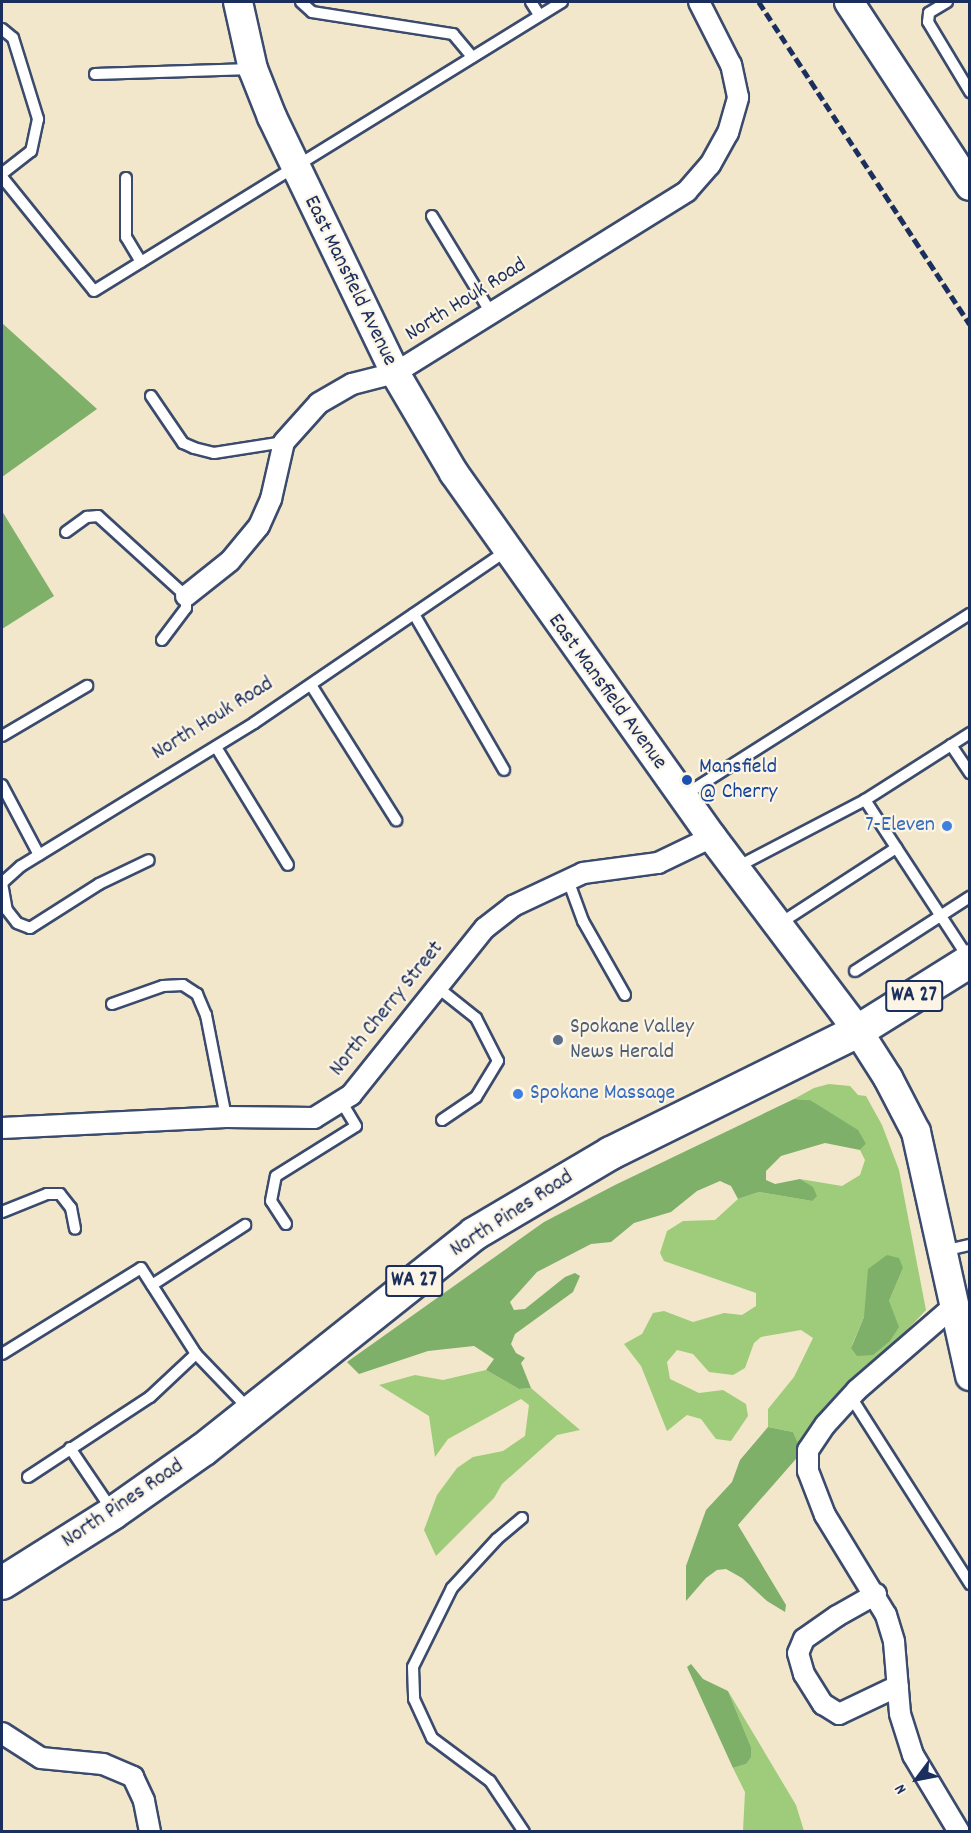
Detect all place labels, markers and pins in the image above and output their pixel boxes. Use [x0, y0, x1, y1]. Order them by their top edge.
place label: Mansfield @ Cherry [699, 754, 778, 806]
marker: Mansfield @ Cherry [680, 773, 694, 787]
place label: 7-Eleven [865, 813, 935, 839]
marker: 7-Eleven [940, 819, 954, 833]
place label: Spokane Valley News Herald [570, 1014, 694, 1066]
marker: Spokane Valley News Herald [551, 1033, 565, 1047]
place label: Spokane Massage [530, 1081, 675, 1107]
marker: Spokane Massage [511, 1087, 525, 1101]

